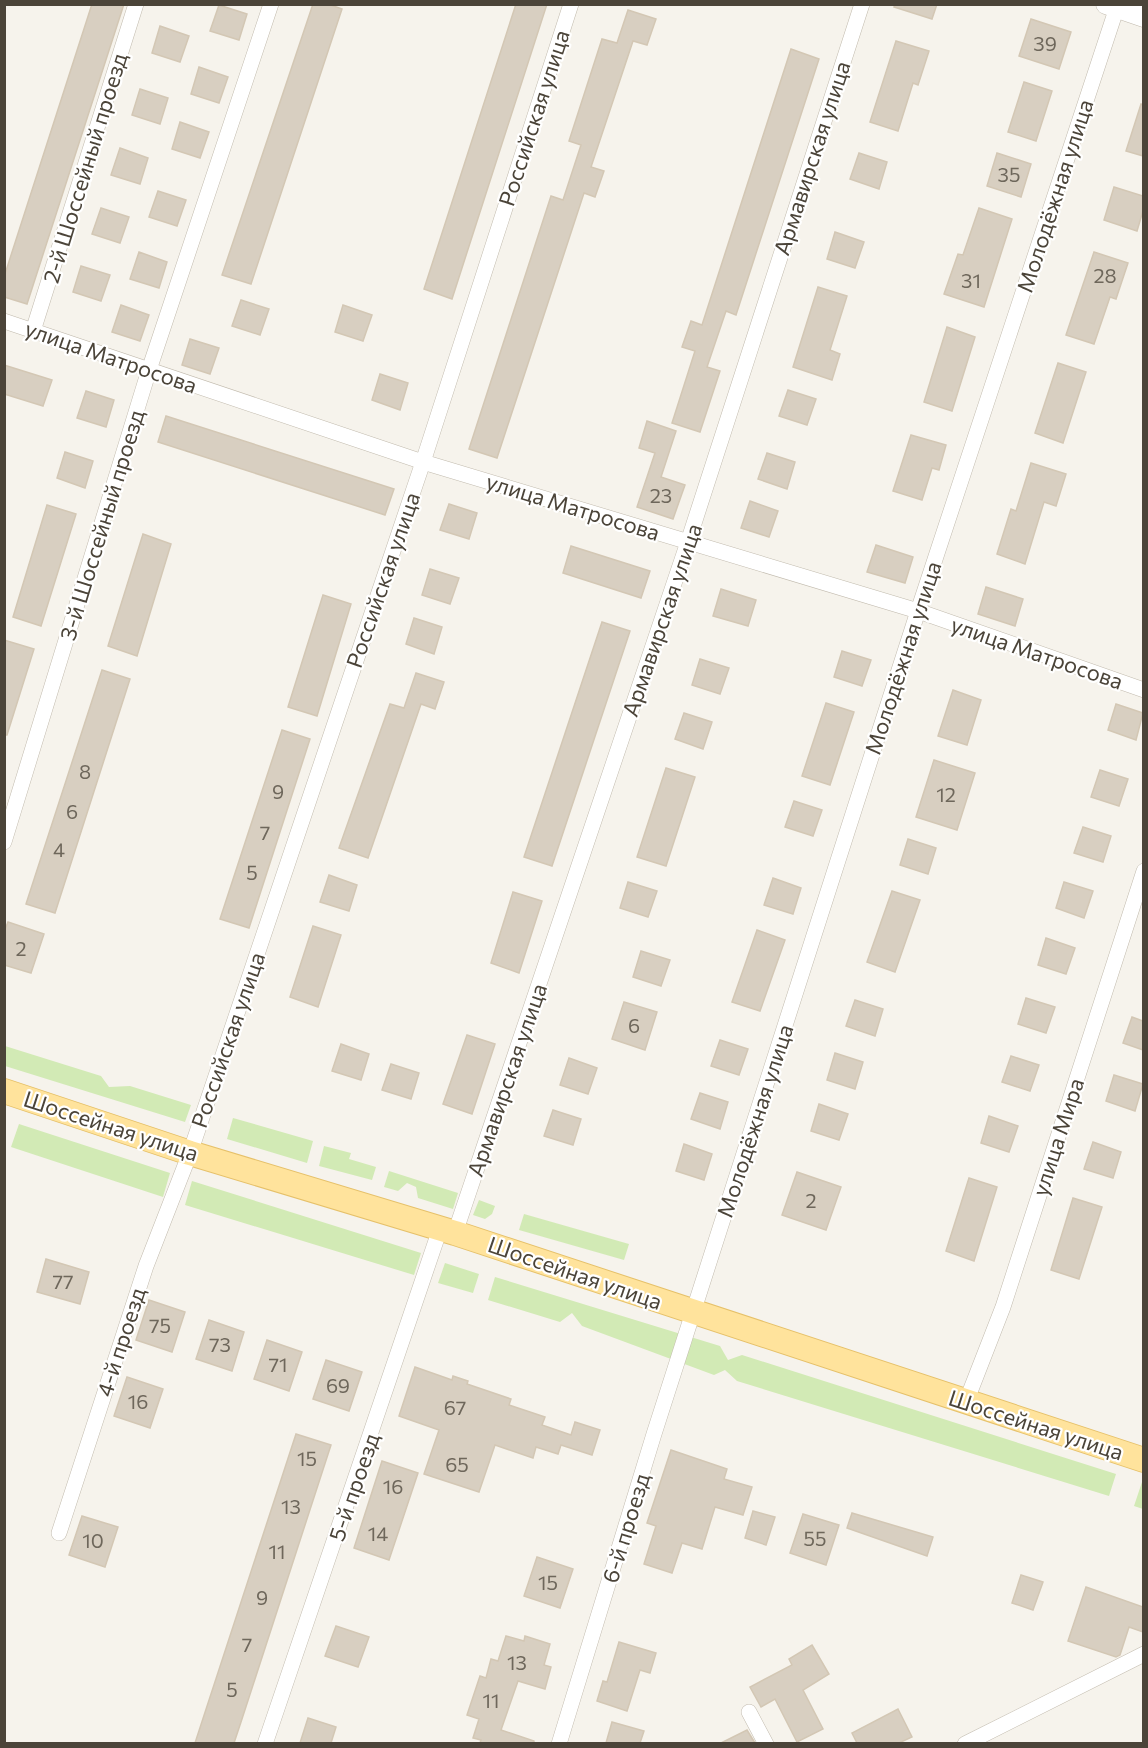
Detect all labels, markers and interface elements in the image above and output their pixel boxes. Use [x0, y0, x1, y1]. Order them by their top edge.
street label: Российская улица [492, 26, 575, 209]
house number: 39 [1033, 31, 1057, 55]
street label: 2-й Шоссейный проезд [37, 49, 132, 286]
street label: Армавирская улица [767, 57, 856, 258]
street label: Молодёжная улица [1011, 96, 1098, 296]
house number: 35 [998, 162, 1020, 186]
house number: 28 [1093, 263, 1117, 287]
house number: 31 [961, 268, 981, 292]
street label: улица Матросова [22, 314, 201, 399]
street label: 3-й Шоссейный проезд [54, 406, 150, 643]
street label: улица Матросова [483, 467, 663, 546]
house number: 23 [650, 483, 672, 507]
street label: Российская улица [340, 489, 425, 671]
street label: Армавирская улица [616, 520, 707, 720]
street label: Молодёжная улица [859, 558, 946, 758]
street label: улица Матросова [948, 610, 1127, 695]
house number: 8 [79, 759, 91, 783]
house number: 9 [272, 779, 284, 803]
house number: 12 [936, 782, 956, 806]
house number: 6 [66, 799, 78, 823]
house number: 7 [260, 820, 270, 844]
house number: 4 [53, 837, 65, 861]
house number: 5 [246, 860, 258, 884]
house number: 2 [15, 936, 27, 960]
street label: Российская улица [185, 949, 270, 1131]
street label: Армавирская улица [461, 980, 552, 1180]
house number: 6 [628, 1013, 640, 1037]
street label: Молодёжная улица [711, 1021, 798, 1221]
street label: улица Мира [1026, 1074, 1089, 1199]
street label: Шоссейная улица [20, 1085, 202, 1166]
house number: 2 [805, 1188, 817, 1212]
street label: Шоссейная улица [485, 1230, 666, 1315]
house number: 77 [52, 1269, 74, 1293]
street label: 4-й проезд [90, 1284, 151, 1400]
house number: 75 [149, 1313, 171, 1337]
house number: 73 [209, 1332, 231, 1356]
house number: 71 [268, 1352, 288, 1376]
house number: 69 [326, 1373, 350, 1397]
street label: Шоссейная улица [945, 1384, 1127, 1465]
house number: 16 [128, 1389, 148, 1413]
house number: 67 [444, 1395, 466, 1419]
street label: 5-й проезд [322, 1429, 385, 1544]
house number: 15 [297, 1446, 317, 1470]
house number: 65 [445, 1452, 469, 1476]
street label: 6-й проезд [596, 1470, 655, 1586]
house number: 16 [383, 1474, 403, 1498]
house number: 13 [281, 1494, 301, 1518]
house number: 14 [368, 1521, 388, 1545]
house number: 55 [804, 1526, 826, 1550]
house number: 10 [82, 1528, 104, 1552]
house number: 11 [268, 1539, 286, 1563]
house number: 15 [538, 1570, 558, 1594]
house number: 9 [256, 1585, 268, 1609]
house number: 7 [242, 1632, 252, 1656]
house number: 13 [507, 1650, 527, 1674]
house number: 5 [226, 1677, 238, 1701]
house number: 11 [482, 1688, 500, 1712]

